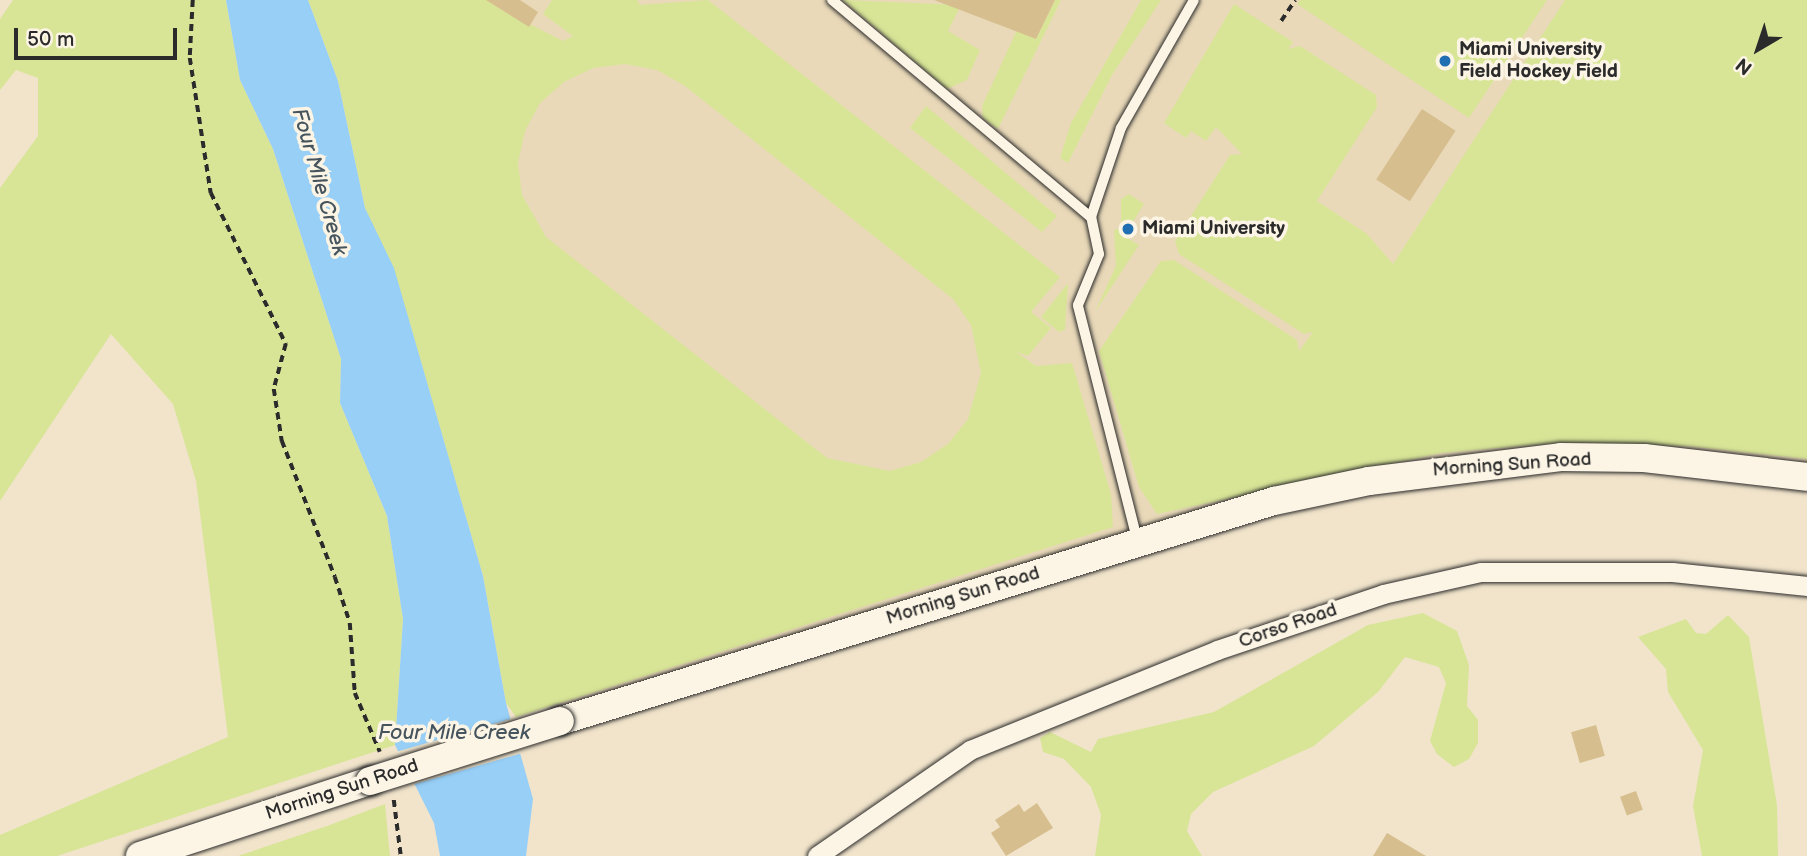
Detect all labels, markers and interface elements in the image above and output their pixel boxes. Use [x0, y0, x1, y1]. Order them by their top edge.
scale bar [18, 14, 180, 58]
north arrow [1723, 14, 1793, 84]
text: 50 m [27, 27, 74, 52]
place label: Miami University Field Hockey Field [1459, 39, 1618, 83]
text: N [1732, 52, 1757, 79]
marker: Miami University Field Hockey Field [1437, 53, 1453, 69]
water label: Four Mile Creek [286, 105, 352, 259]
place label: Miami University [1142, 218, 1285, 240]
marker: Miami University [1120, 221, 1136, 237]
street label: Morning Sun Road [1431, 448, 1593, 482]
street label: Morning Sun Road [883, 562, 1043, 630]
street label: Corso Road [1236, 599, 1340, 653]
water label: Four Mile Creek [378, 720, 530, 746]
street label: Morning Sun Road [262, 754, 422, 826]

